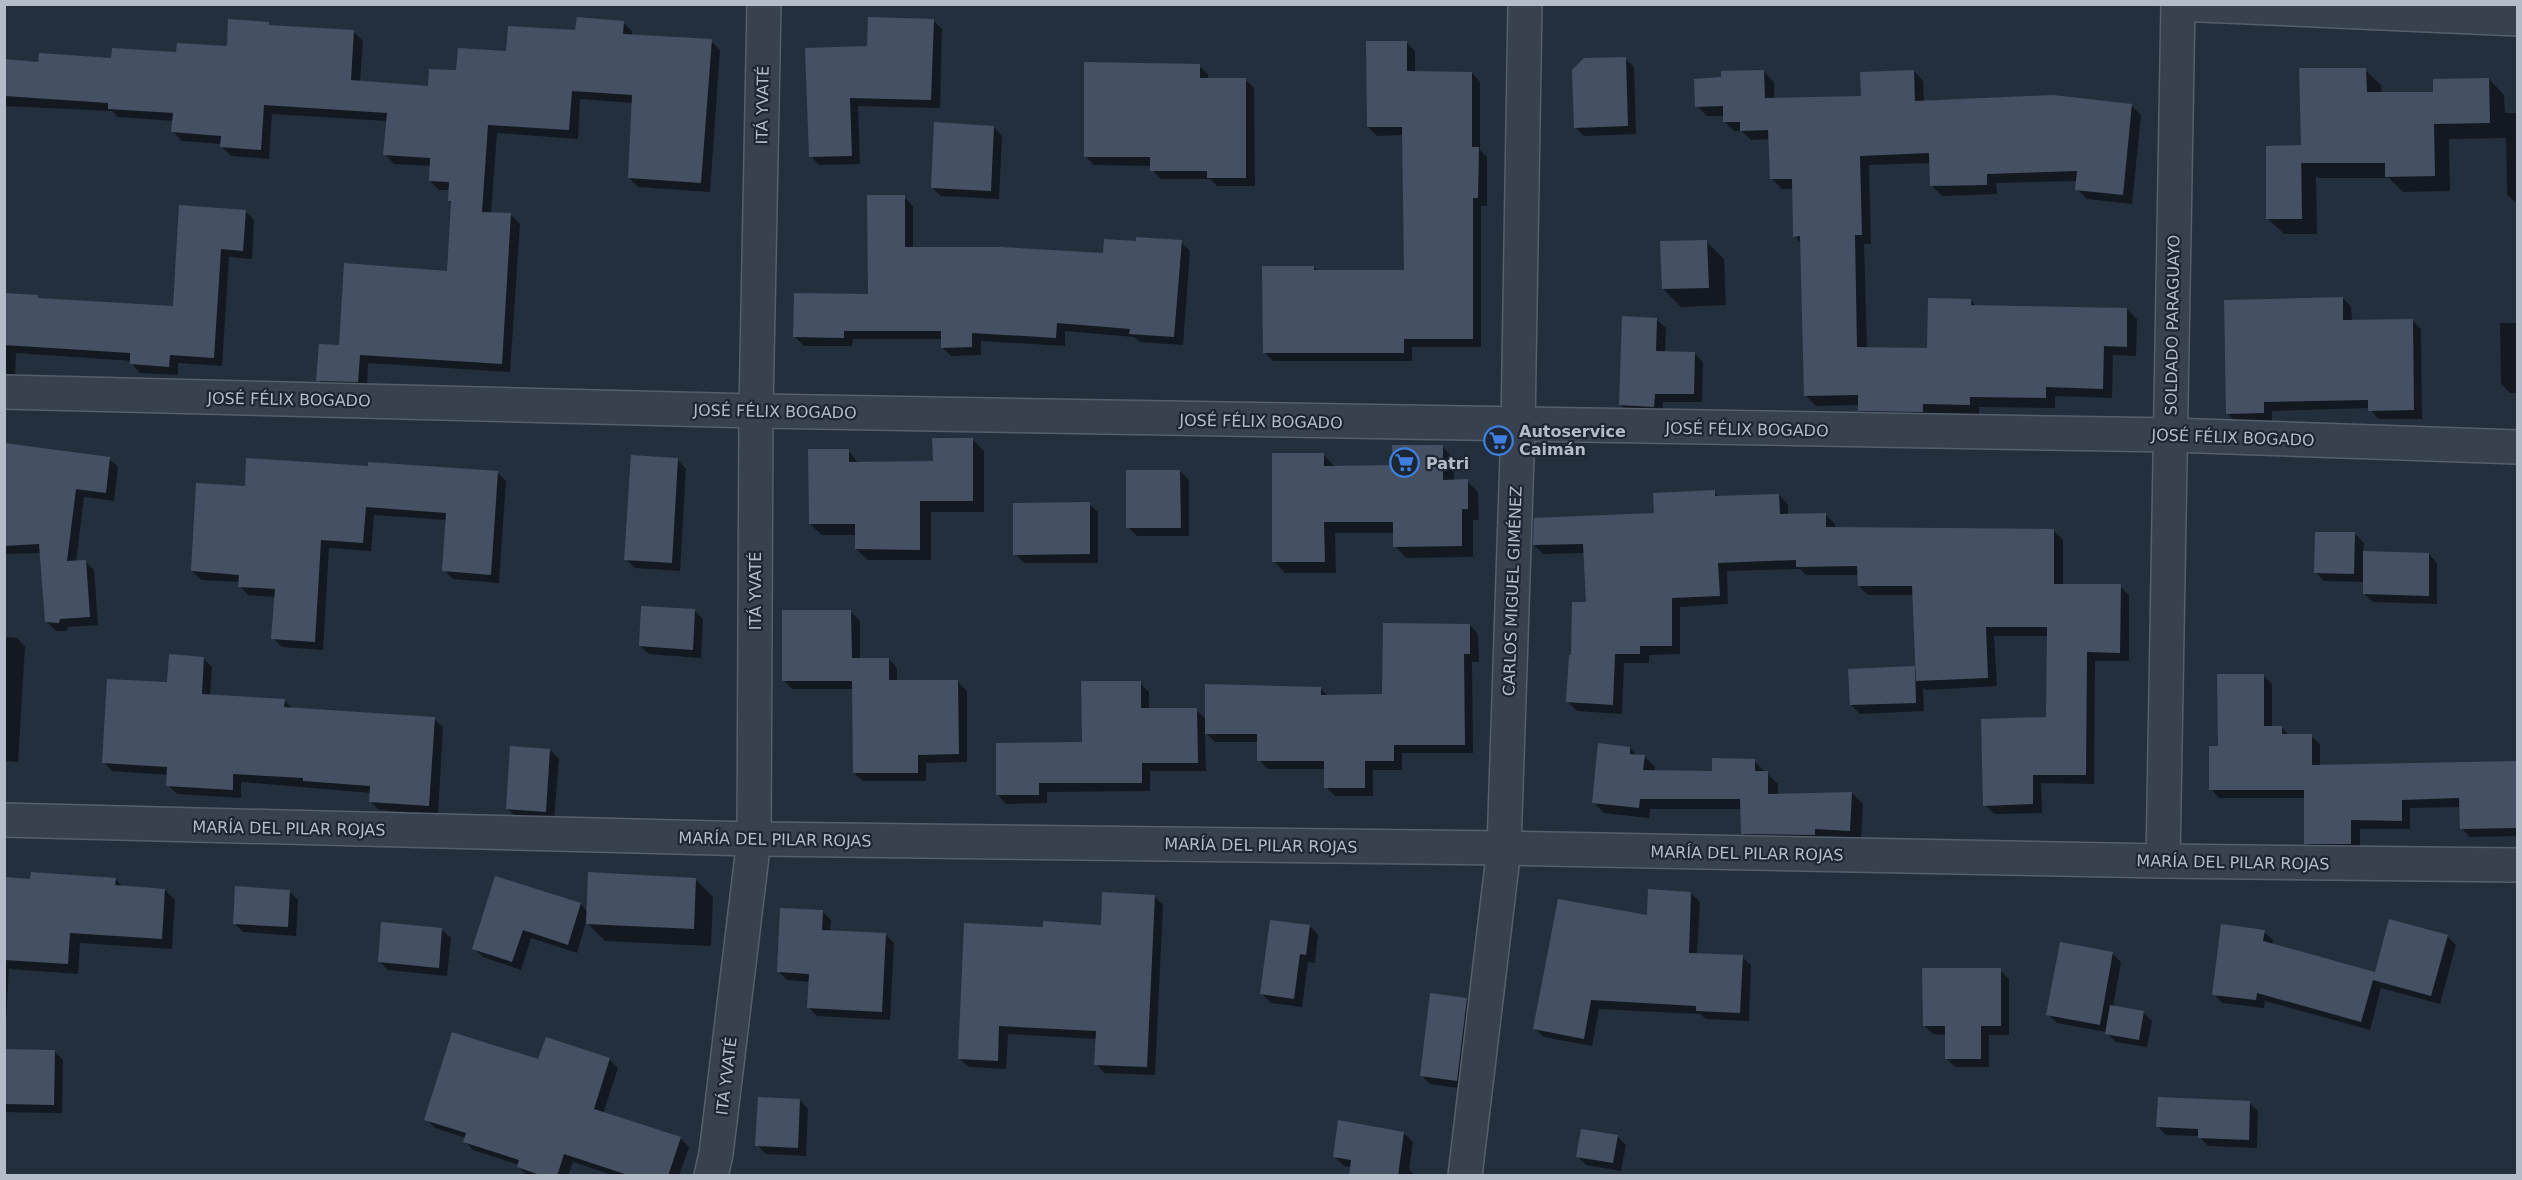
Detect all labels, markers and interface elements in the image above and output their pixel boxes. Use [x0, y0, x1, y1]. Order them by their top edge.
street label: ITÁ YVATÉ [752, 66, 773, 144]
street label: SOLDADO PARAGUAYO [2161, 235, 2184, 415]
street label: JOSÉ FÉLIX BOGADO [206, 389, 371, 410]
street label: JOSÉ FÉLIX BOGADO [692, 401, 857, 422]
street label: JOSÉ FÉLIX BOGADO [1178, 411, 1343, 432]
street label: JOSÉ FÉLIX BOGADO [1664, 419, 1829, 440]
place label: Autoservice Caimán [1519, 422, 1626, 459]
supermarket icon: Autoservice Caimán [1482, 424, 1514, 456]
street label: JOSÉ FÉLIX BOGADO [2150, 425, 2315, 450]
supermarket icon: Patri [1389, 447, 1421, 479]
place label: Patri [1426, 454, 1469, 473]
street label: CARLOS MIGUEL GIMÉNEZ [1499, 486, 1526, 696]
street label: ITÁ YVATÉ [746, 552, 765, 630]
street label: MARÍA DEL PILAR ROJAS [192, 817, 386, 840]
street label: MARÍA DEL PILAR ROJAS [678, 828, 872, 851]
street label: MARÍA DEL PILAR ROJAS [1164, 834, 1358, 857]
street label: MARÍA DEL PILAR ROJAS [1650, 842, 1844, 865]
street label: MARÍA DEL PILAR ROJAS [2136, 851, 2330, 874]
street label: ITÁ YVATÉ [712, 1036, 741, 1116]

